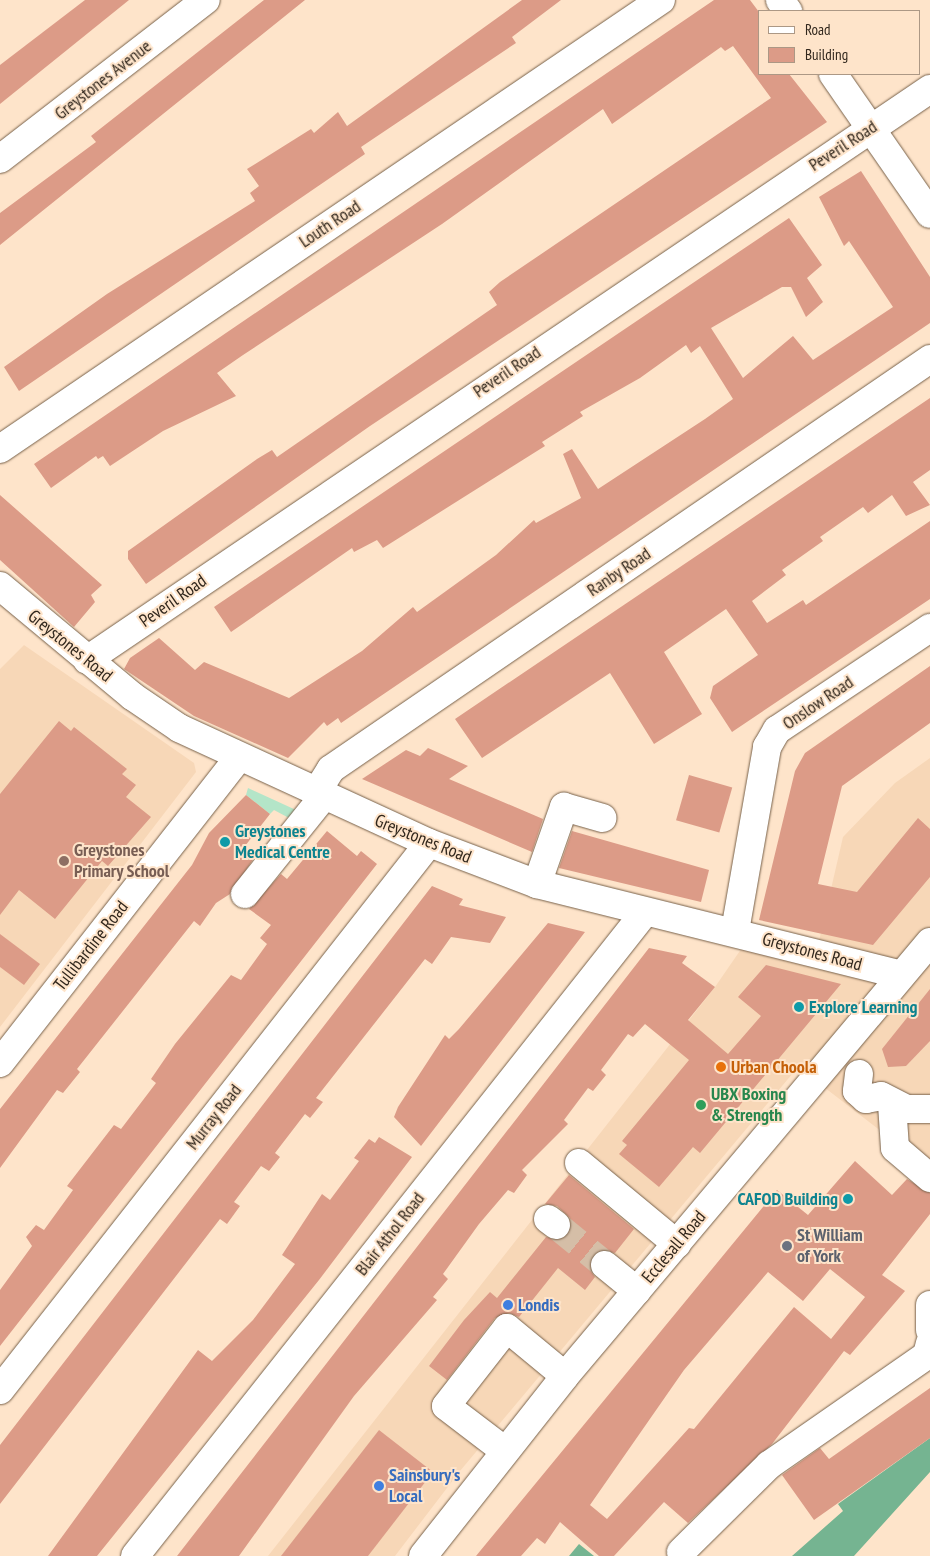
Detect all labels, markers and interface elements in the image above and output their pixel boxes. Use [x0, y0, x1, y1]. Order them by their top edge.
legend [758, 10, 920, 75]
text: Road [805, 20, 831, 39]
street label: Greystones Avenue [50, 35, 156, 125]
text: Building [805, 45, 848, 64]
street label: Peveril Road [805, 116, 881, 176]
street label: Louth Road [295, 196, 365, 252]
street label: Peveril Road [469, 342, 545, 402]
street label: Ranby Road [583, 543, 655, 601]
street label: Peveril Road [135, 570, 211, 632]
street label: Greystones Road [23, 605, 117, 687]
street label: Onslow Road [778, 671, 858, 735]
street label: Greystones Road [372, 810, 474, 868]
place label: Greystones Medical Centre [235, 821, 330, 864]
marker: Greystones Medical Centre [219, 836, 231, 848]
place label: Greystones Primary School [74, 840, 170, 882]
marker: Greystones Primary School [58, 855, 70, 867]
street label: Tullibardine Road [49, 897, 133, 995]
street label: Greystones Road [760, 928, 864, 976]
place label: Explore Learning [809, 996, 918, 1018]
marker: Explore Learning [793, 1001, 805, 1013]
place label: Urban Choola [731, 1056, 817, 1078]
marker: Urban Choola [715, 1061, 727, 1073]
street label: Murray Road [182, 1080, 246, 1154]
place label: UBX Boxing & Strength [711, 1084, 787, 1126]
marker: UBX Boxing & Strength [695, 1099, 707, 1111]
street label: Blair Athol Road [351, 1188, 429, 1280]
place label: CAFOD Building [737, 1188, 838, 1210]
marker: CAFOD Building [842, 1193, 854, 1205]
street label: Ecclesall Road [637, 1206, 711, 1288]
place label: St William of York [797, 1225, 863, 1268]
marker: St William of York [781, 1240, 793, 1252]
place label: Londis [518, 1294, 560, 1316]
marker: Londis [502, 1299, 514, 1311]
place label: Sainsbury's Local [389, 1465, 460, 1508]
marker: Sainsbury's Local [373, 1480, 385, 1492]

